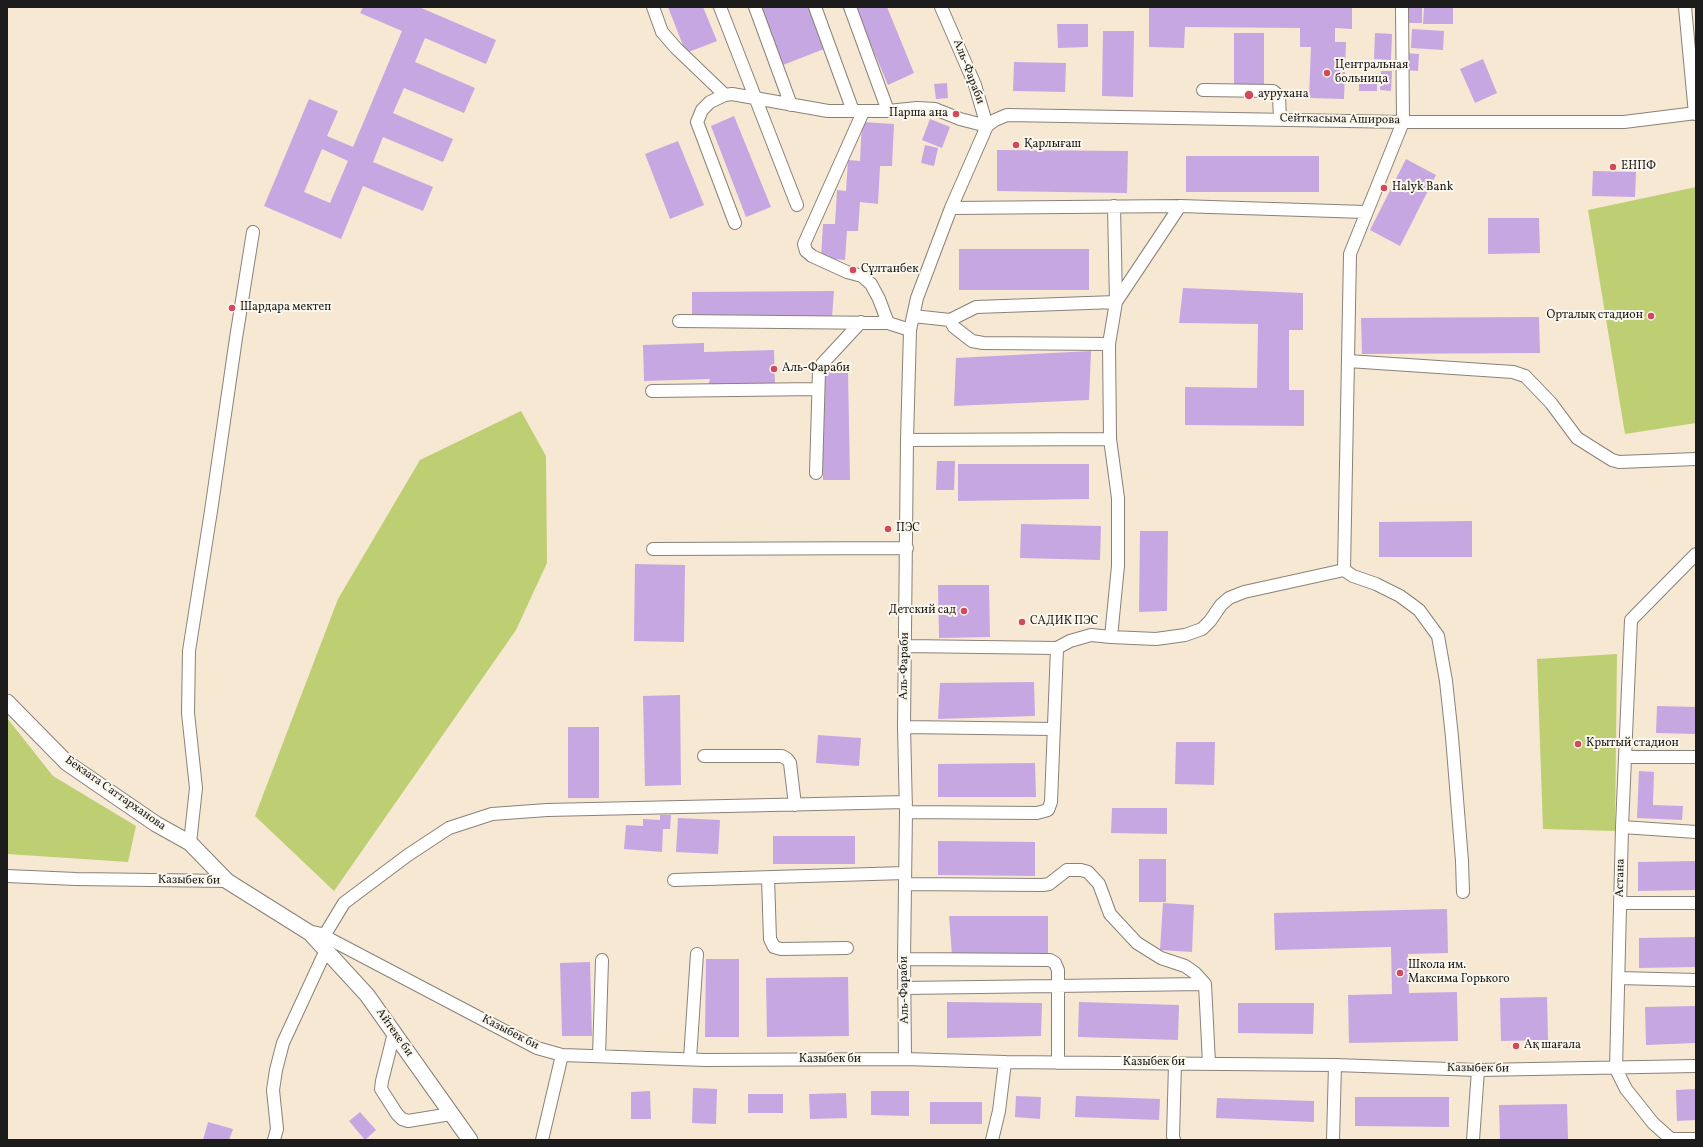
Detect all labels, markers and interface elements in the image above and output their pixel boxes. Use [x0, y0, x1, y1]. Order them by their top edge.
street label: Аль-Фараби [949, 38, 987, 106]
place label: Центральная больница [1335, 59, 1408, 87]
marker: Центральная больница [1322, 68, 1332, 78]
place label: аурухана [1258, 88, 1309, 102]
marker: аурухана [1243, 89, 1255, 101]
place label: Парша ана [889, 107, 948, 121]
marker: Парша ана [951, 109, 961, 119]
street label: Сейткасыма Аширова [1280, 112, 1400, 128]
place label: Қарлығаш [1024, 138, 1081, 152]
marker: Қарлығаш [1011, 140, 1021, 150]
place label: ЕНПФ [1621, 160, 1656, 174]
marker: ЕНПФ [1608, 162, 1618, 172]
place label: Halyk Bank [1392, 181, 1453, 195]
marker: Halyk Bank [1379, 183, 1389, 193]
place label: Сұлтанбек [861, 263, 919, 277]
marker: Сұлтанбек [848, 265, 858, 275]
place label: Шардара мектеп [240, 301, 331, 315]
marker: Шардара мектеп [227, 303, 237, 313]
place label: Орталық стадион [1546, 309, 1643, 323]
marker: Орталық стадион [1646, 311, 1656, 321]
place label: Аль-Фараби [782, 362, 850, 376]
marker: Аль-Фараби [769, 364, 779, 374]
place label: ПЭС [896, 522, 920, 536]
marker: ПЭС [883, 524, 893, 534]
place label: Детский сад [889, 604, 956, 618]
marker: Детский сад [959, 606, 969, 616]
place label: САДИК ПЭС [1030, 615, 1098, 629]
marker: САДИК ПЭС [1017, 617, 1027, 627]
street label: Аль-Фараби [897, 632, 913, 700]
place label: Крытый стадион [1586, 737, 1679, 751]
marker: Крытый стадион [1573, 739, 1583, 749]
street label: Бекзата Саттарханова [62, 754, 168, 834]
street label: Астана [1613, 858, 1629, 898]
street label: Казыбек би [158, 873, 220, 889]
street label: Аль-Фараби [897, 956, 913, 1024]
place label: Школа им. Максима Горького [1408, 959, 1510, 987]
marker: Школа им. Максима Горького [1395, 968, 1405, 978]
street label: Айтеке би [372, 1006, 416, 1060]
street label: Казыбек би [479, 1012, 541, 1054]
place label: Ақ шағала [1524, 1039, 1581, 1053]
marker: Ақ шағала [1511, 1041, 1521, 1051]
street label: Казыбек би [799, 1053, 861, 1067]
street label: Казыбек би [1123, 1056, 1185, 1070]
street label: Казыбек би [1447, 1061, 1509, 1077]

